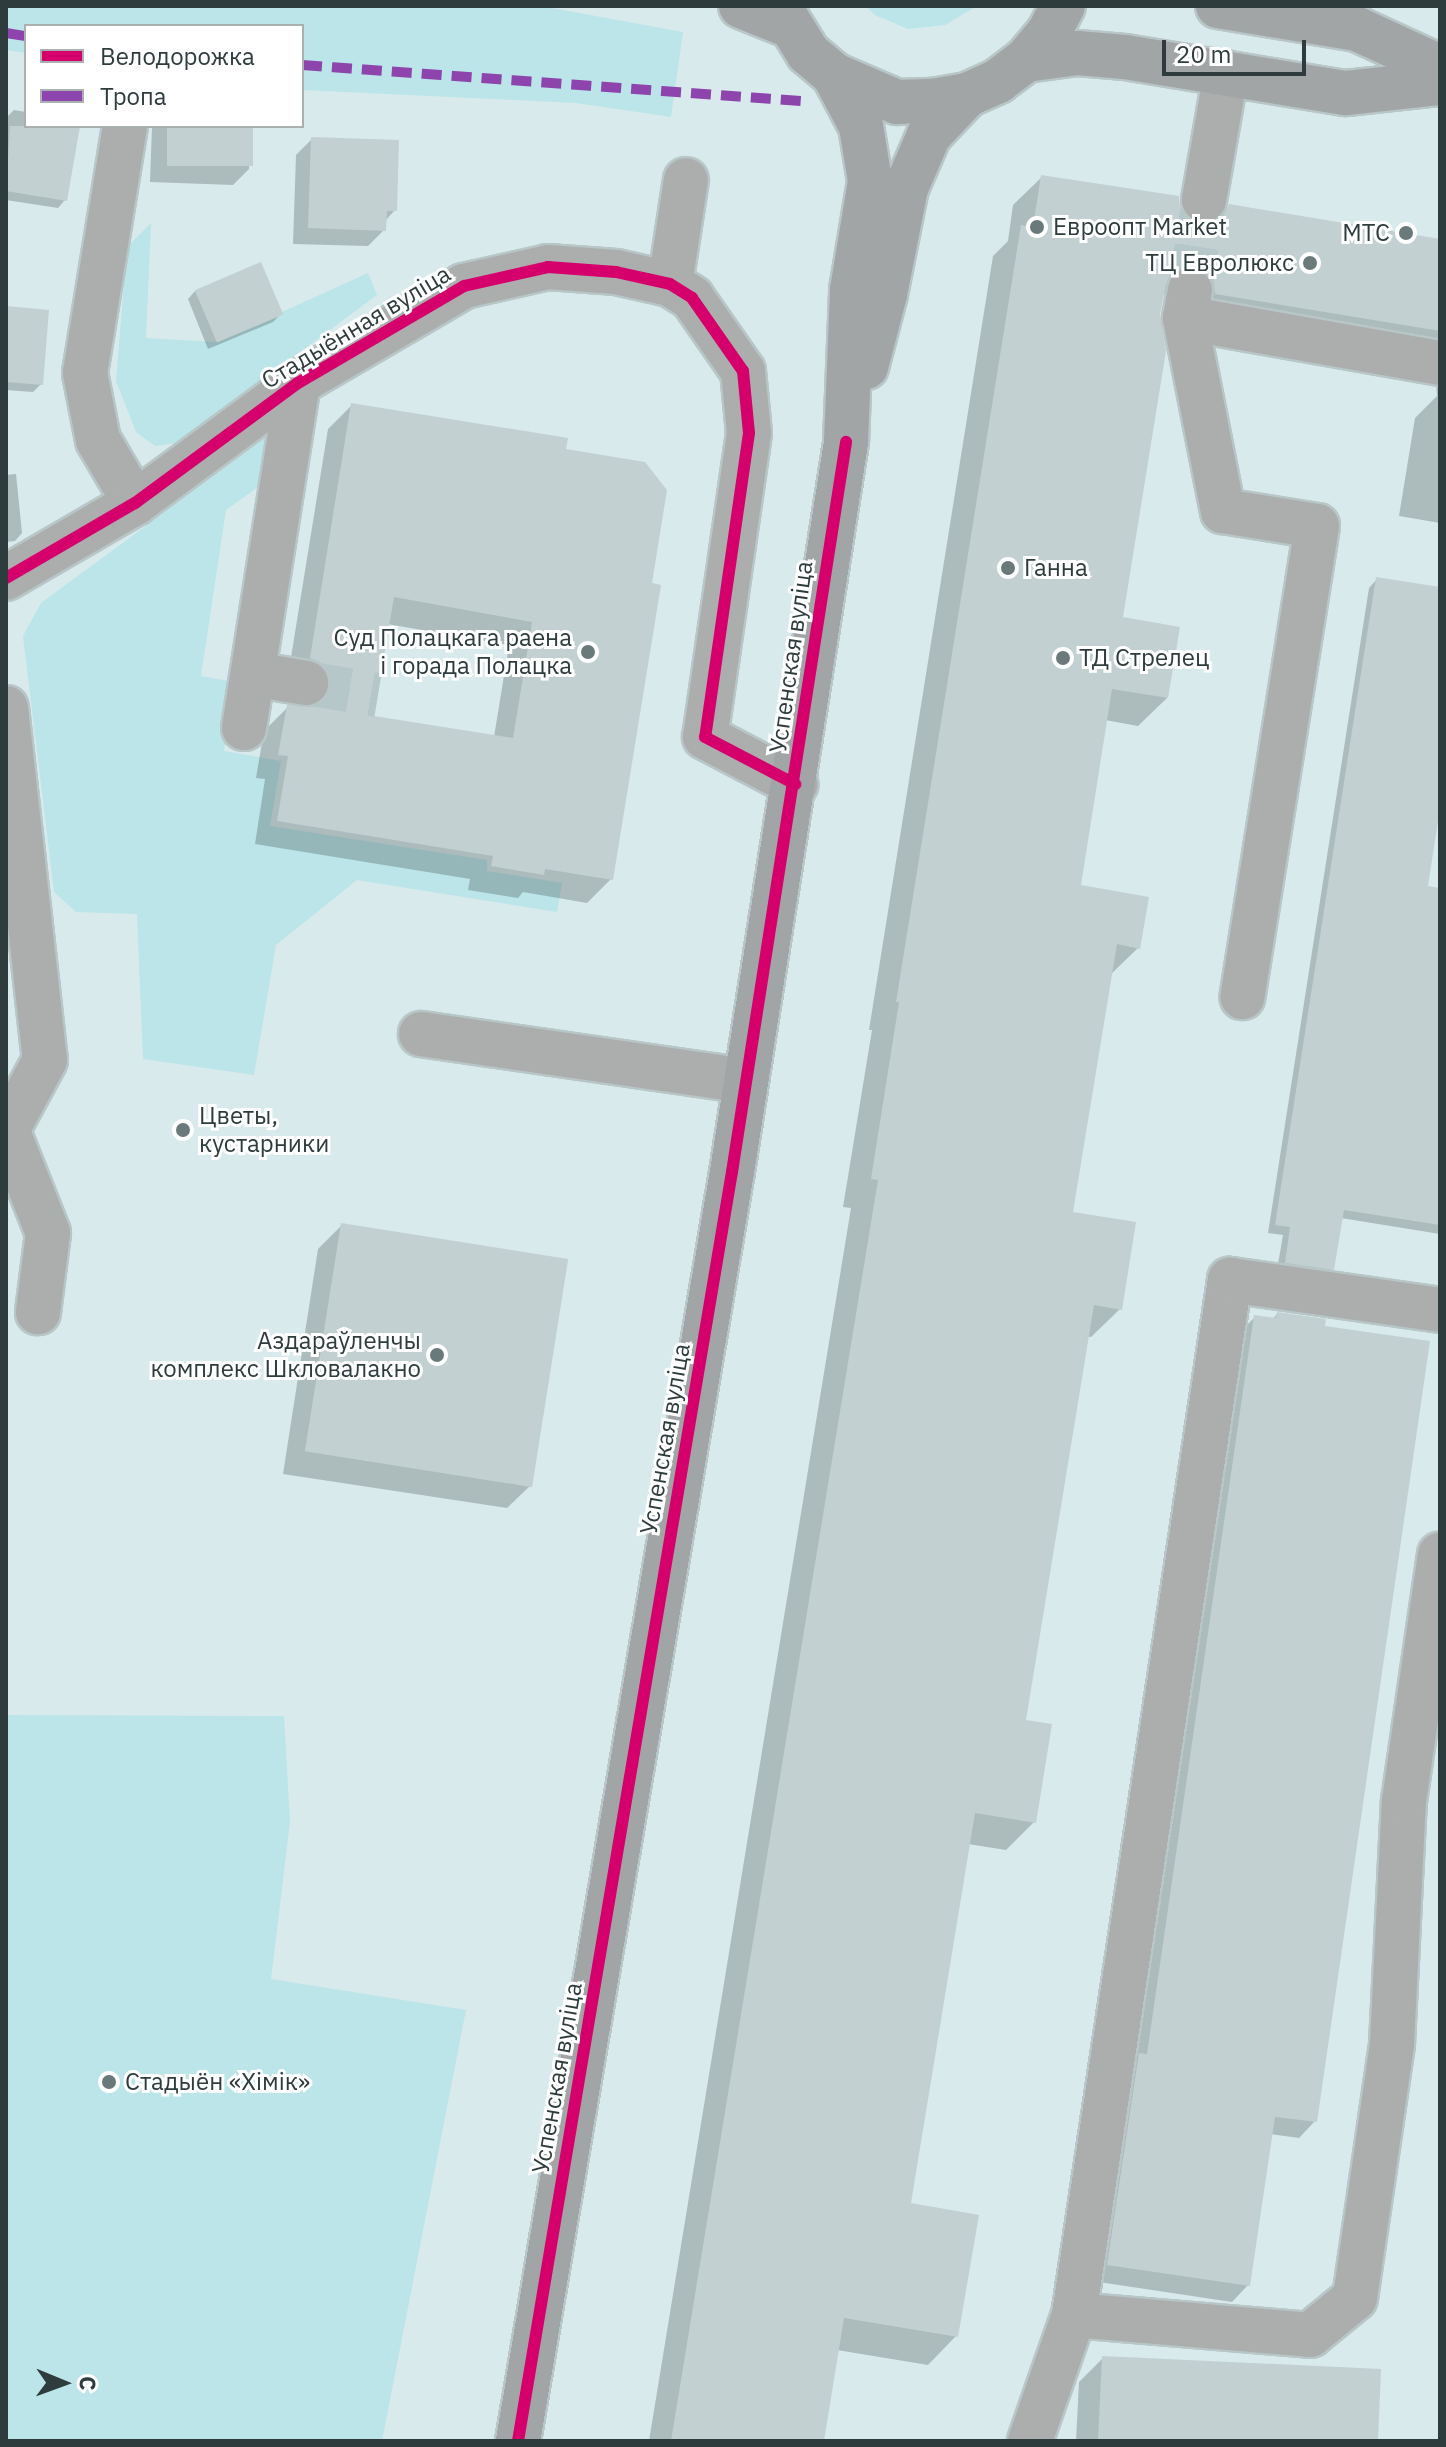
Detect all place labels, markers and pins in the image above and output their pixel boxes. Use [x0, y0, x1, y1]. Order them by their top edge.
place label: Евроопт Market [1053, 213, 1227, 241]
marker: Евроопт Market [1028, 218, 1046, 236]
place label: МТС [1342, 219, 1390, 247]
marker: МТС [1397, 224, 1415, 242]
place label: ТЦ Евролюкс [1145, 249, 1294, 277]
marker: ТЦ Евролюкс [1301, 254, 1319, 272]
place label: Ганна [1024, 554, 1088, 582]
marker: Ганна [999, 559, 1017, 577]
place label: Суд Полацкага раена і горада Полацка [334, 624, 572, 680]
marker: Суд Полацкага раена і горада Полацка [579, 643, 597, 661]
place label: ТД Стрелец [1079, 644, 1209, 672]
marker: ТД Стрелец [1054, 649, 1072, 667]
place label: Цветы, кустарники [199, 1102, 329, 1158]
marker: Цветы, кустарники [174, 1121, 192, 1139]
place label: Аздараўленчы комплекс Шкловалакно [150, 1327, 421, 1383]
marker: Аздараўленчы комплекс Шкловалакно [428, 1346, 446, 1364]
place label: Стадыён «Хімік» [125, 2068, 310, 2096]
marker: Стадыён «Хімік» [100, 2073, 118, 2091]

